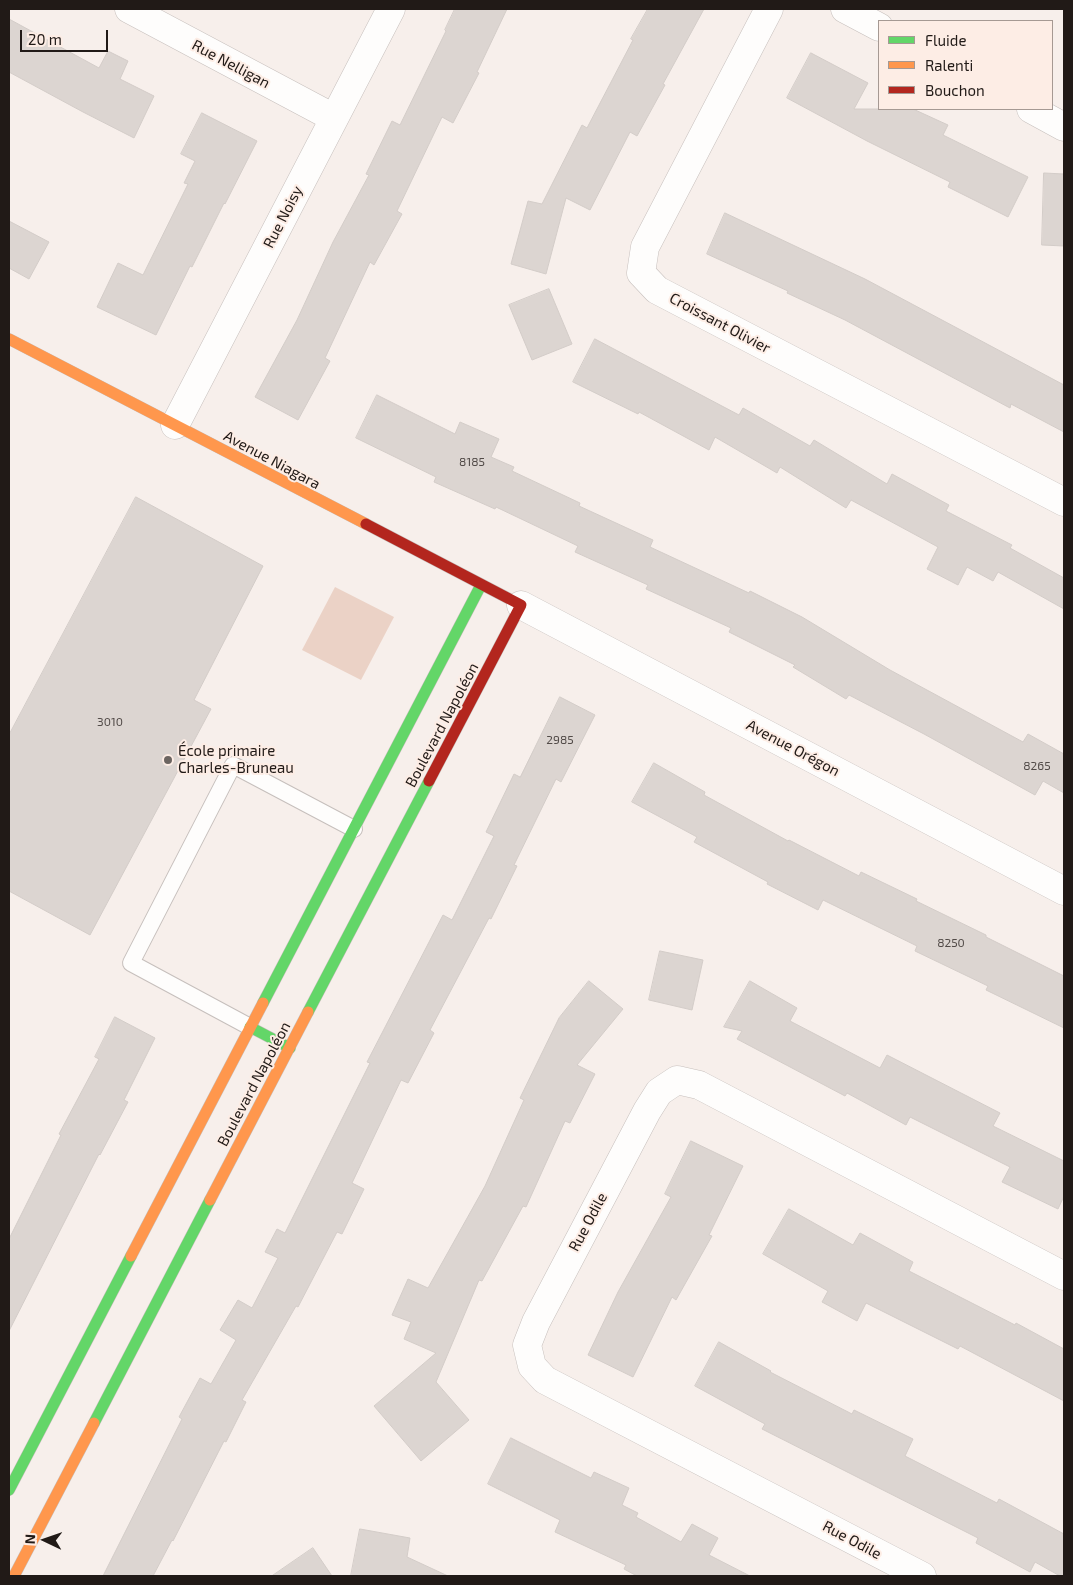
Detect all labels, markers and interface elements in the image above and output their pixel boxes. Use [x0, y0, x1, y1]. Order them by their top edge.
scale bar [22, 20, 110, 52]
legend [878, 20, 1053, 110]
text: 20 m [28, 30, 62, 48]
text: Fluide [925, 31, 966, 49]
street label: Rue Nelligan [189, 36, 273, 92]
text: Ralenti [925, 56, 973, 74]
text: Bouchon [925, 81, 985, 99]
street label: Rue Noisy [260, 183, 306, 251]
street label: Croissant Olivier [666, 289, 774, 357]
street label: Avenue Niagara [221, 427, 323, 493]
house number: 8185 [459, 455, 485, 469]
street label: Boulevard Napoléon [402, 660, 482, 790]
house number: 3010 [97, 715, 123, 729]
street label: Avenue Orégon [743, 716, 843, 780]
house number: 2985 [546, 733, 574, 747]
place label: École primaire Charles-Bruneau [178, 742, 294, 777]
marker: École primaire Charles-Bruneau [162, 754, 174, 766]
house number: 8265 [1023, 759, 1051, 773]
house number: 8250 [937, 936, 965, 950]
street label: Boulevard Napoléon [214, 1019, 294, 1149]
street label: Rue Odile [565, 1189, 611, 1255]
north arrow [20, 1515, 70, 1565]
street label: Rue Odile [819, 1517, 885, 1563]
text: N [21, 1534, 38, 1545]

